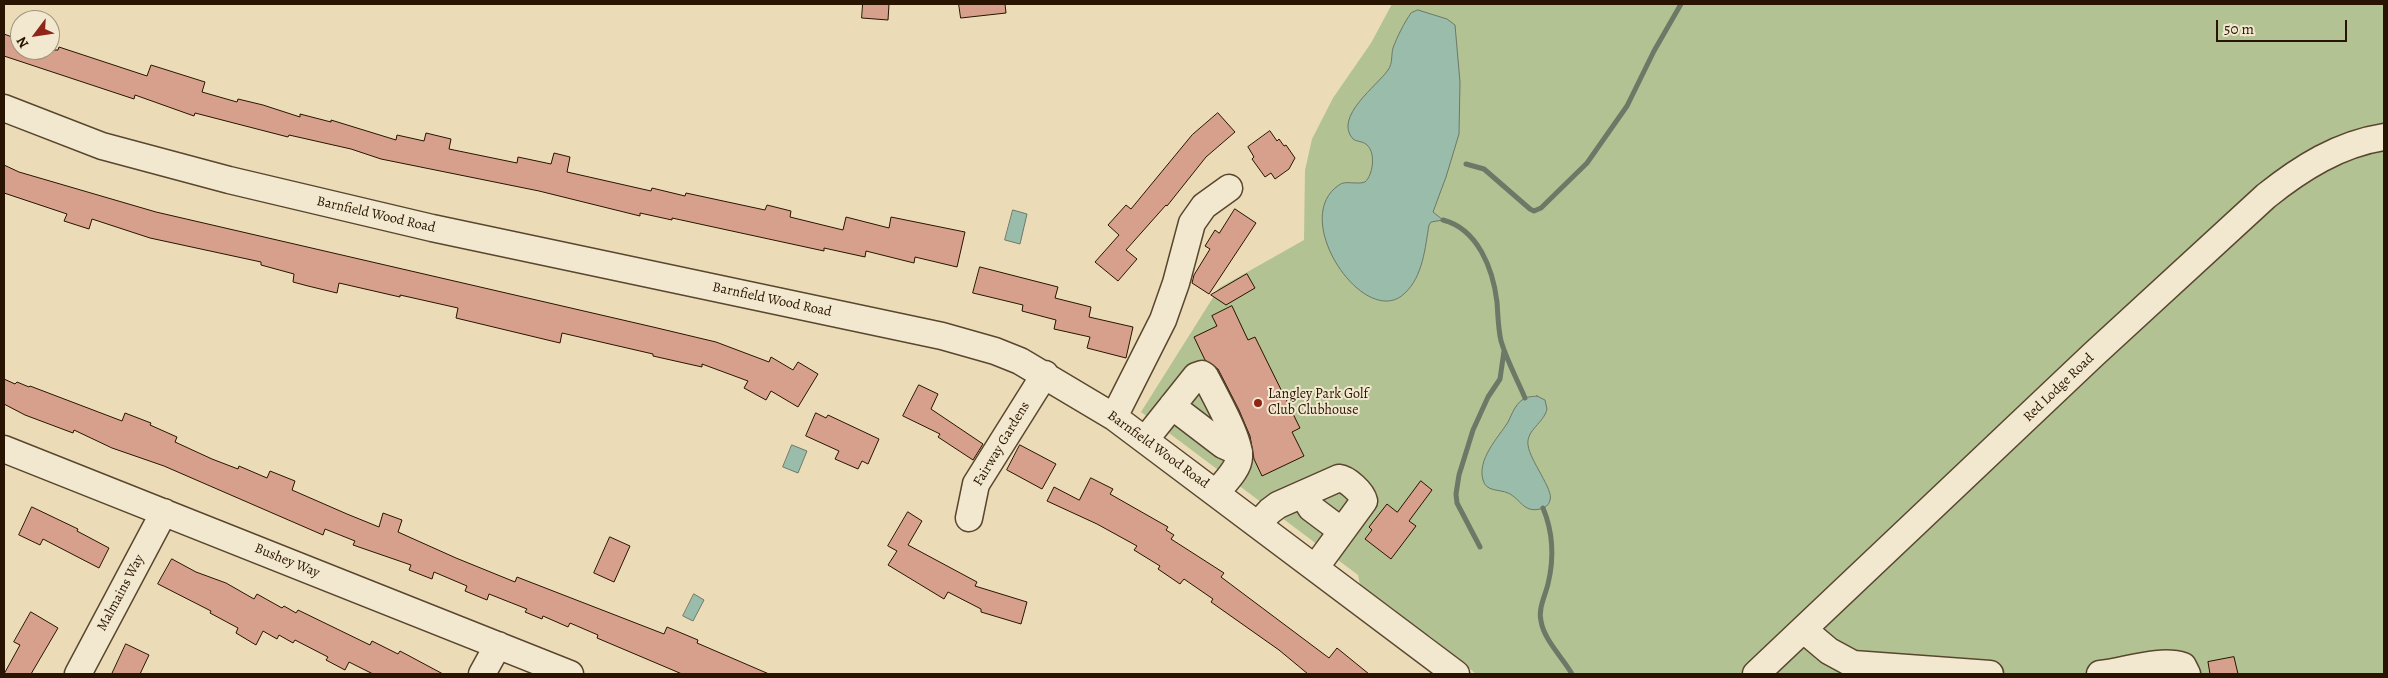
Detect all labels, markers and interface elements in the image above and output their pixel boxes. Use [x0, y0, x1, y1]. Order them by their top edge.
north arrow [10, 10, 60, 60]
scale bar [2218, 10, 2349, 42]
text: 50 m [2224, 19, 2254, 39]
text: N [12, 33, 33, 52]
street label: Barnfield Wood Road [315, 193, 437, 237]
street label: Barnfield Wood Road [711, 279, 833, 321]
street label: Red Lodge Road [2020, 350, 2098, 426]
place label: Langley Park Golf Club Clubhouse [1268, 387, 1368, 420]
marker: Langley Park Golf Club Clubhouse [1252, 397, 1264, 409]
street label: Fairway Gardens [970, 399, 1034, 489]
street label: Barnfield Wood Road [1104, 407, 1212, 493]
street label: Bushey Way [252, 540, 322, 582]
street label: Malmains Way [94, 552, 148, 634]

